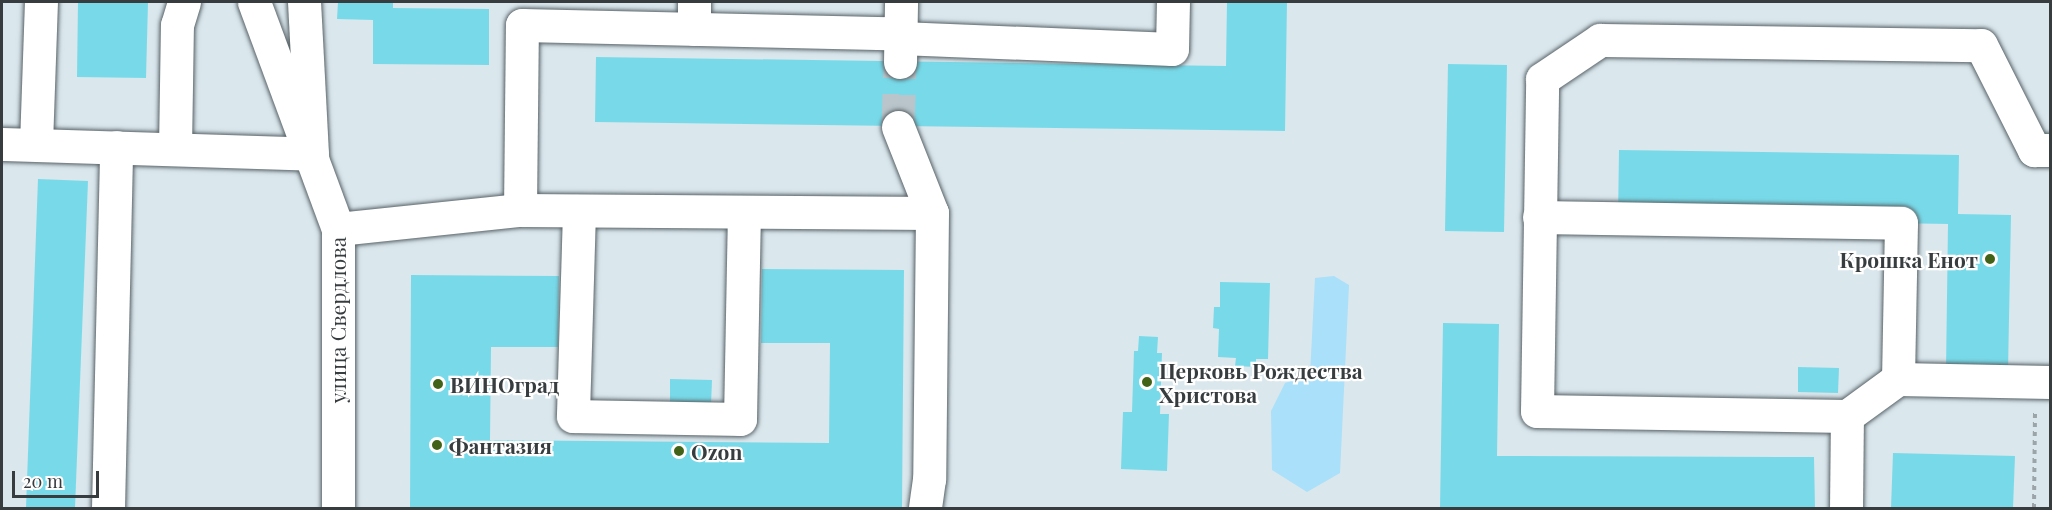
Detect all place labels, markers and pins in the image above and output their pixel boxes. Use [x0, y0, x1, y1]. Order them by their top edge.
place label: Крошка Енот [1840, 246, 1978, 272]
marker: Крошка Енот [1983, 252, 1997, 266]
place label: Церковь Рождества Христова [1159, 357, 1363, 407]
place label: ВИНОград [450, 371, 559, 397]
marker: Церковь Рождества Христова [1140, 375, 1154, 389]
marker: ВИНОград [431, 377, 445, 391]
place label: Фантазия [449, 432, 552, 458]
marker: Фантазия [430, 438, 444, 452]
place label: Ozon [691, 438, 742, 464]
marker: Ozon [672, 444, 686, 458]

